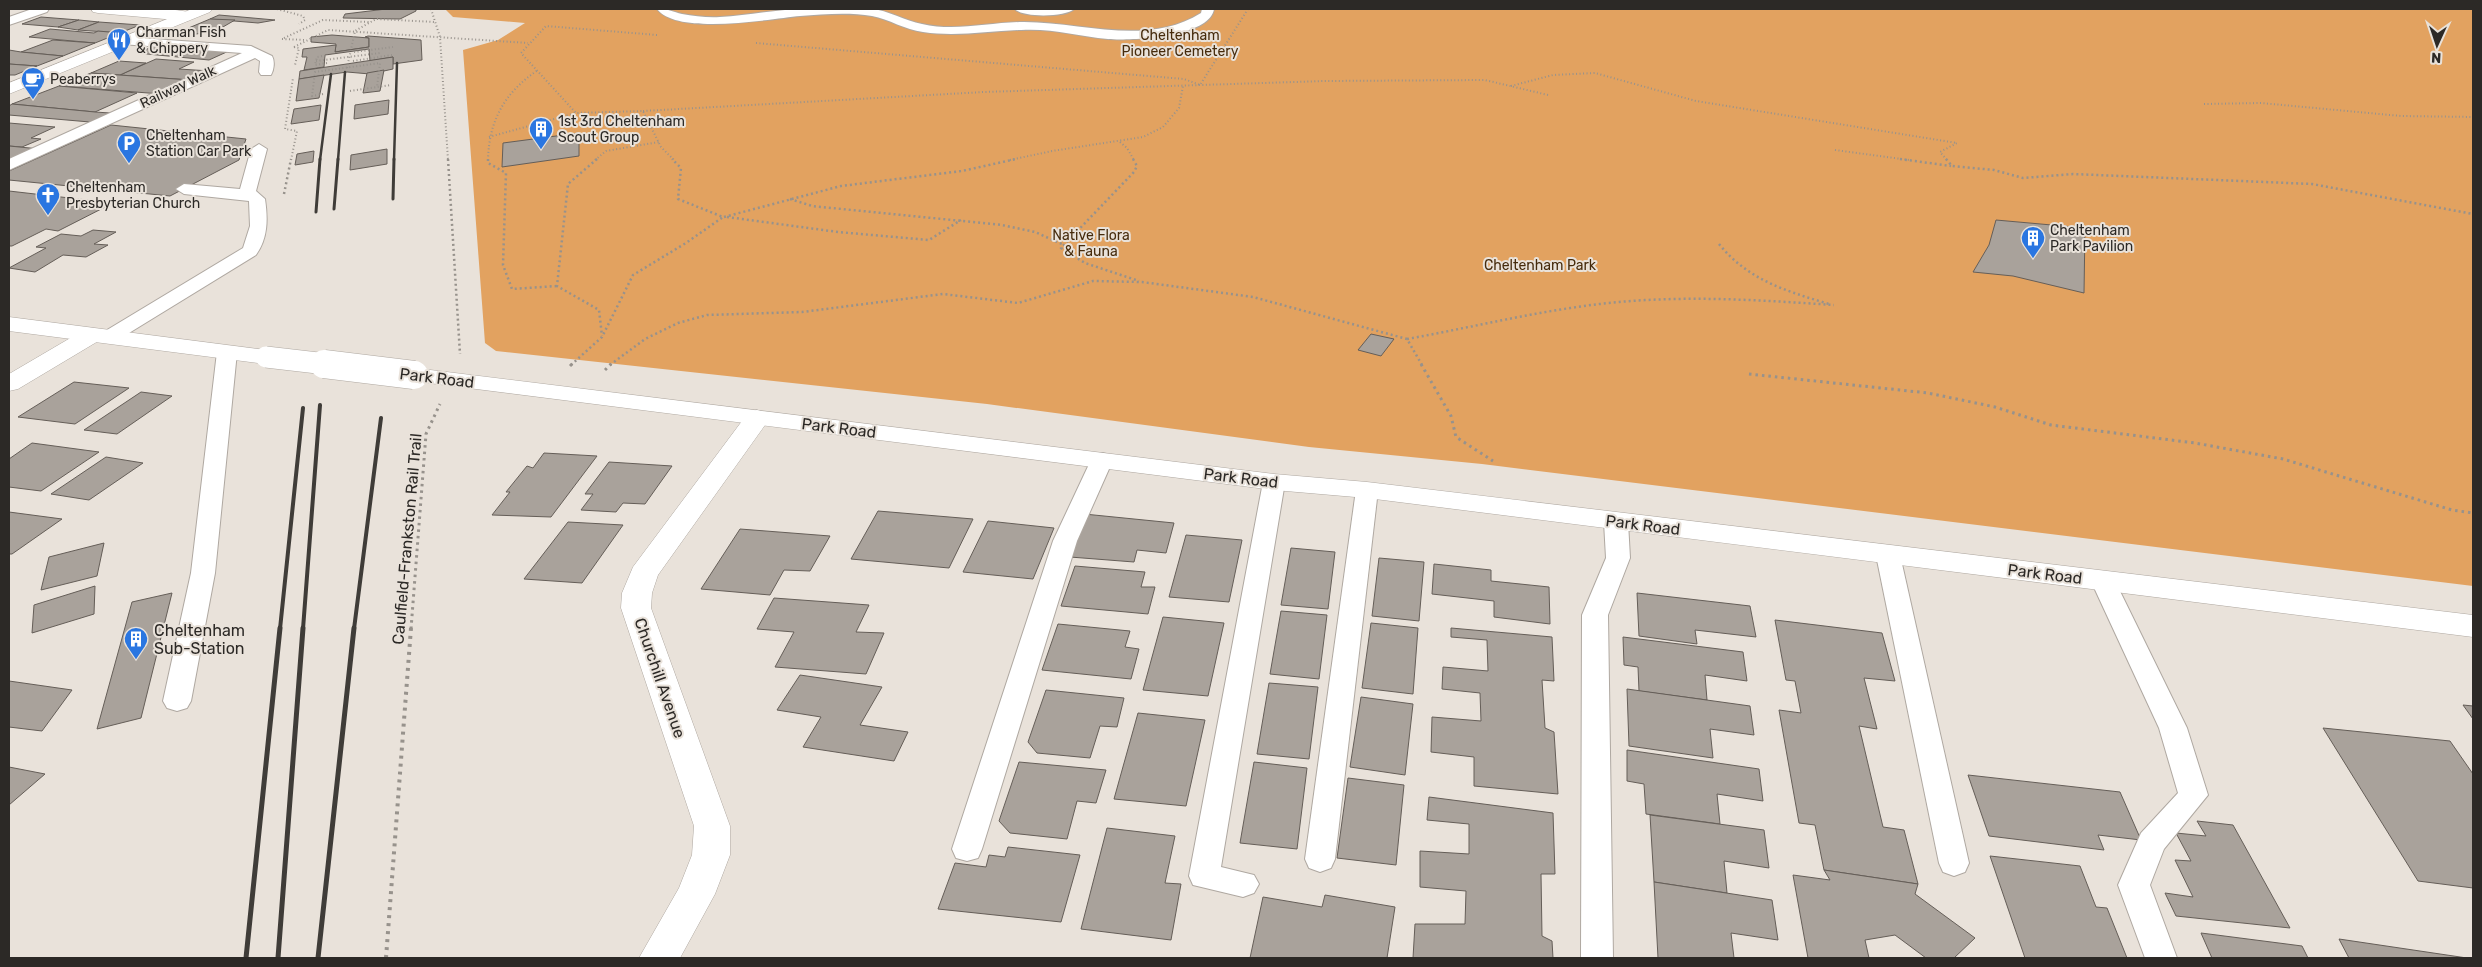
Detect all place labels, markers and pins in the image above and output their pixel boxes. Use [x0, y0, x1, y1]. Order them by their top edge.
place label: Charman Fish & Chippery [136, 24, 226, 57]
restaurant icon: Charman Fish & Chippery [106, 27, 132, 61]
cafe icon: Peaberrys [20, 66, 46, 100]
place label: Peaberrys [50, 71, 116, 88]
place label: 1st 3rd Cheltenham Scout Group [558, 113, 685, 146]
building icon: 1st 3rd Cheltenham Scout Group [528, 116, 554, 150]
place label: Cheltenham Station Car Park [146, 127, 252, 160]
parking icon: Cheltenham Station Car Park [116, 130, 142, 164]
place label: Cheltenham Presbyterian Church [66, 179, 200, 212]
church icon: Cheltenham Presbyterian Church [35, 182, 61, 216]
place label: Cheltenham Park Pavilion [2050, 222, 2133, 255]
building icon: Cheltenham Park Pavilion [2020, 225, 2046, 259]
place label: Cheltenham Sub-Station [154, 621, 245, 658]
building icon: Cheltenham Sub-Station [123, 626, 149, 660]

